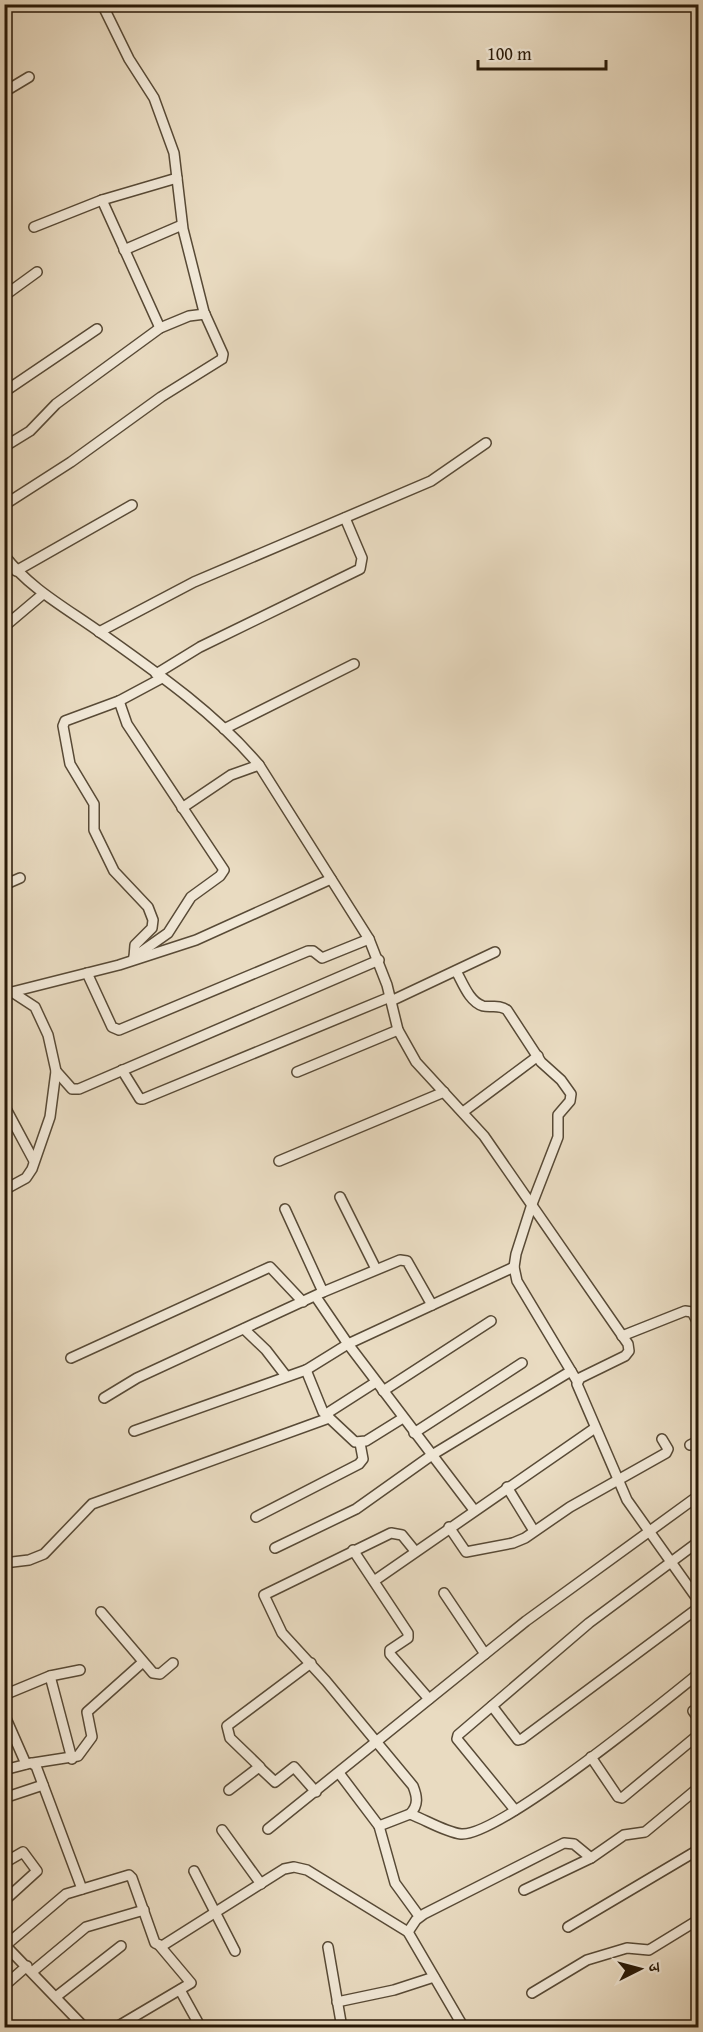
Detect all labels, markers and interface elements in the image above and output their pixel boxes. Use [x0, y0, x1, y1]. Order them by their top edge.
scale bar [478, 33, 606, 71]
text: 100 m [487, 40, 532, 67]
north arrow [610, 1939, 670, 1999]
text: उ [642, 1961, 667, 1975]

